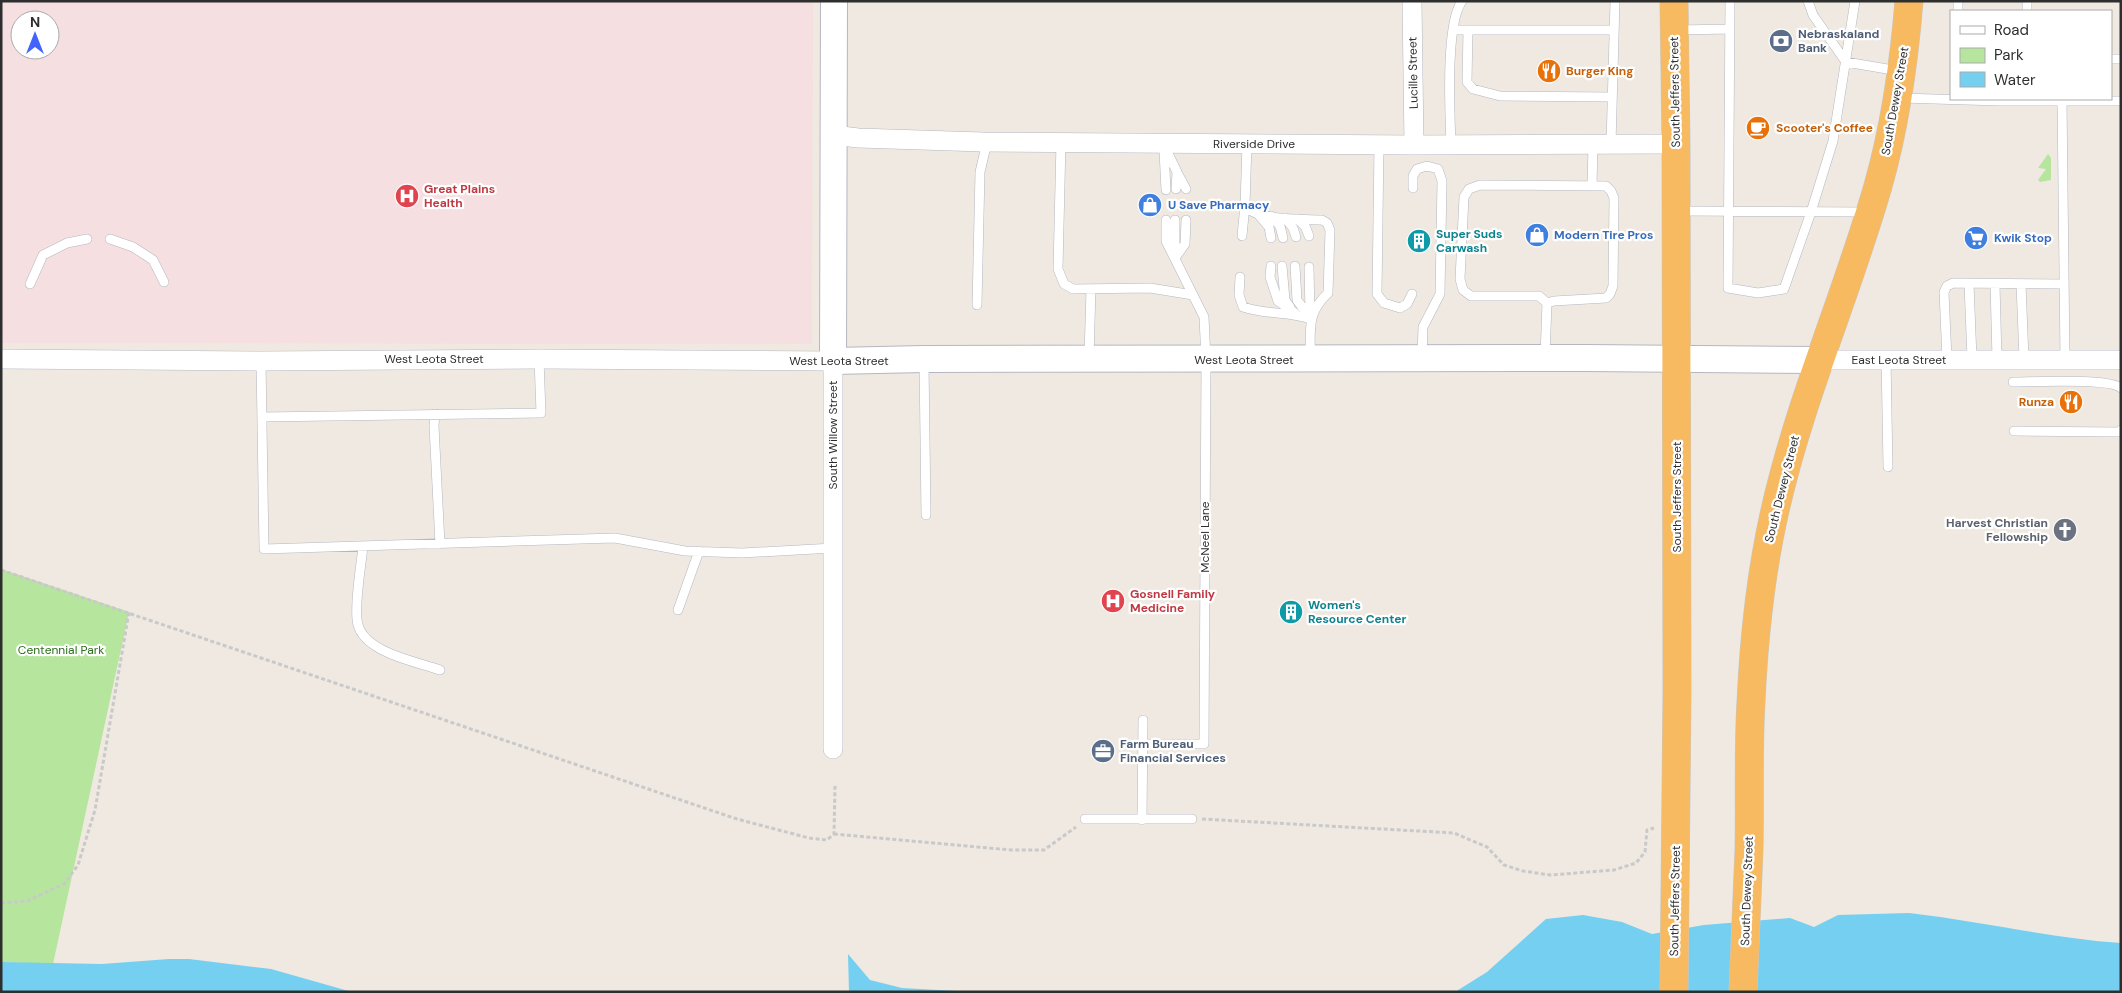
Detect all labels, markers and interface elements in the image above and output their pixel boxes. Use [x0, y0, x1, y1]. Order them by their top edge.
north arrow [10, 10, 60, 60]
legend [1950, 10, 2112, 100]
text: N [30, 13, 40, 31]
text: Road [1994, 20, 2029, 40]
place label: Nebraskaland Bank [1798, 26, 1880, 56]
bank icon: Nebraskaland Bank [1768, 28, 1794, 54]
street label: Lucille Street [1404, 36, 1422, 109]
street label: South Jeffers Street [1666, 36, 1684, 148]
street label: South Dewey Street [1878, 45, 1912, 157]
text: Park [1994, 45, 2024, 65]
restaurant icon: Burger King [1536, 58, 1562, 84]
place label: Burger King [1566, 63, 1633, 79]
text: Water [1994, 70, 2036, 90]
cafe icon: Scooter's Coffee [1745, 115, 1771, 141]
place label: Scooter's Coffee [1776, 120, 1873, 136]
street label: Riverside Drive [1213, 136, 1295, 152]
place label: Great Plains Health [424, 181, 495, 211]
hospital icon: Great Plains Health [394, 183, 420, 209]
shop icon: U Save Pharmacy [1137, 192, 1163, 218]
place label: U Save Pharmacy [1168, 197, 1270, 213]
shop icon: Modern Tire Pros [1524, 222, 1550, 248]
supermarket icon: Kwik Stop [1963, 225, 1989, 251]
place label: Super Suds Carwash [1436, 226, 1502, 256]
place label: Modern Tire Pros [1554, 227, 1653, 243]
building icon: Super Suds Carwash [1406, 228, 1432, 254]
place label: Kwik Stop [1994, 230, 2052, 246]
street label: West Leota Street [384, 351, 484, 367]
street label: West Leota Street [1194, 352, 1294, 368]
street label: East Leota Street [1851, 352, 1947, 368]
street label: West Leota Street [789, 353, 889, 369]
street label: South Willow Street [825, 380, 841, 489]
restaurant icon: Runza [2058, 389, 2084, 415]
place label: Runza [2019, 394, 2054, 410]
street label: South Dewey Street [1761, 433, 1803, 544]
street label: South Jeffers Street [1669, 441, 1685, 552]
street label: McNeel Lane [1197, 501, 1213, 573]
place label: Harvest Christian Fellowship [1946, 515, 2048, 545]
church icon: Harvest Christian Fellowship [2052, 517, 2078, 543]
place label: Gosnell Family Medicine [1130, 586, 1216, 616]
hospital icon: Gosnell Family Medicine [1100, 588, 1126, 614]
place label: Women's Resource Center [1308, 597, 1406, 627]
building icon: Women's Resource Center [1278, 599, 1304, 625]
park label: Centennial Park [18, 642, 104, 658]
place label: Farm Bureau Financial Services [1120, 736, 1226, 766]
office icon: Farm Bureau Financial Services [1090, 738, 1116, 764]
street label: South Dewey Street [1737, 835, 1757, 946]
street label: South Jeffers Street [1666, 845, 1684, 957]

